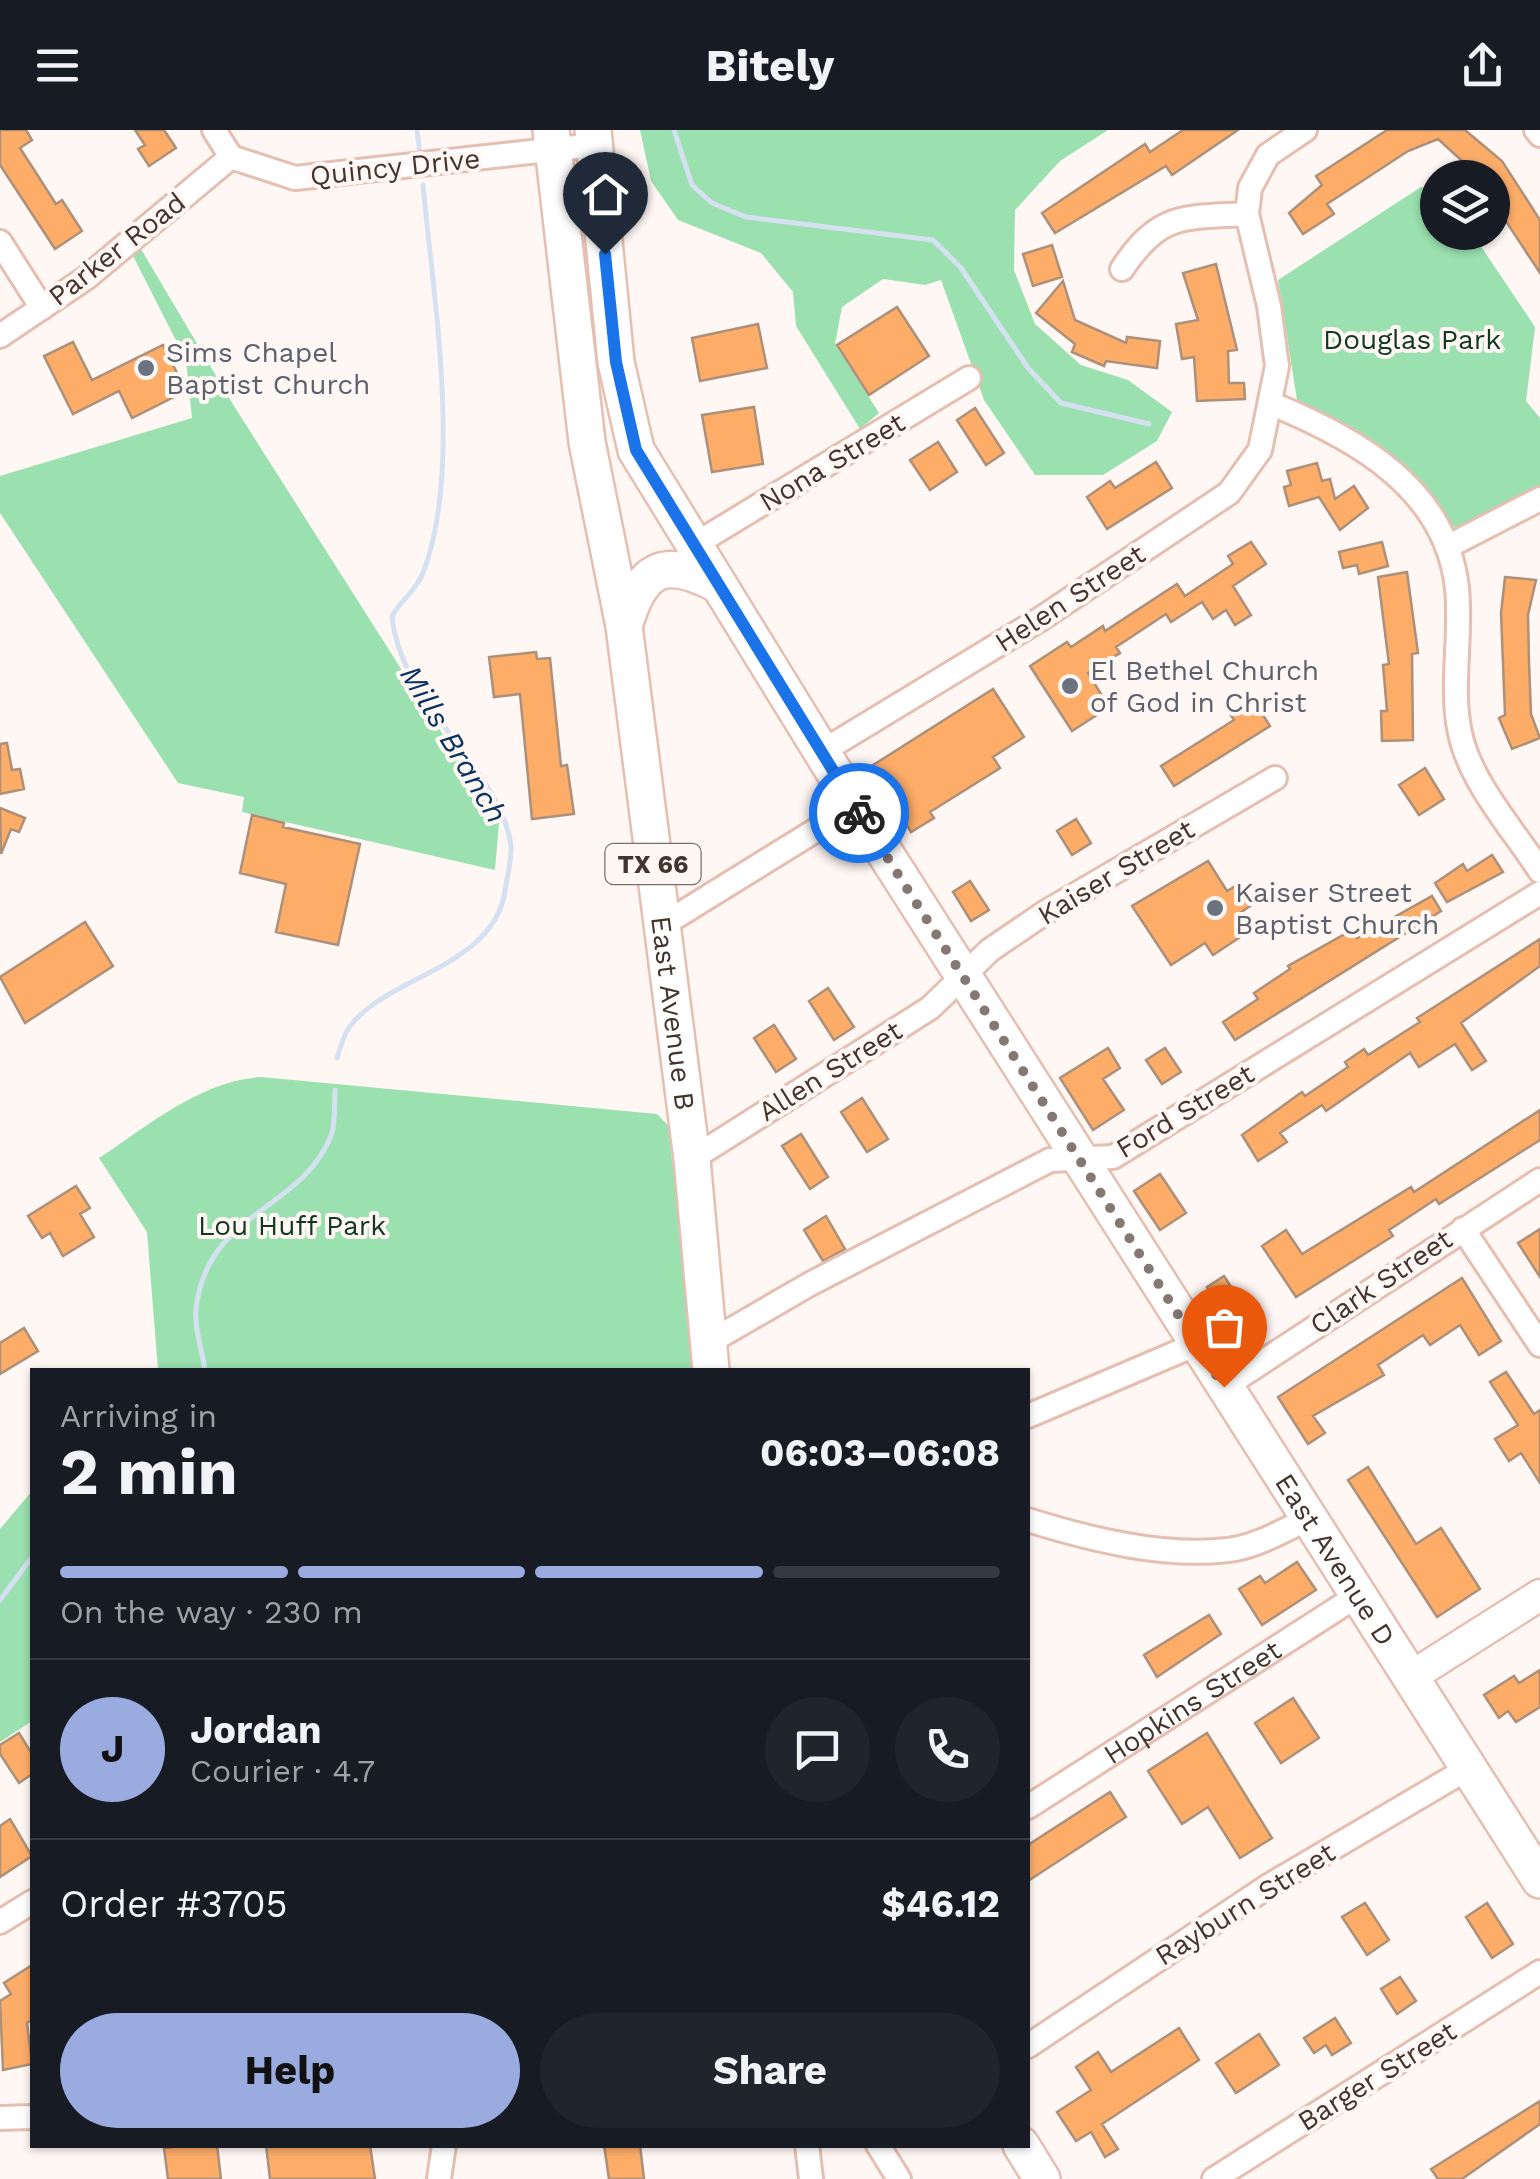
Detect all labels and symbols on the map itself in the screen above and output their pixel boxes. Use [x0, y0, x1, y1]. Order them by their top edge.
street label: Quincy Drive [308, 142, 482, 192]
pin [563, 152, 648, 255]
street label: Parker Road [42, 185, 192, 313]
park label: Douglas Park [1323, 323, 1501, 356]
place label: Sims Chapel Baptist Church [166, 336, 370, 401]
marker: Sims Chapel Baptist Church [135, 357, 157, 379]
street label: Nona Street [753, 406, 911, 518]
street label: Helen Street [989, 537, 1151, 659]
place label: El Bethel Church of God in Christ [1090, 654, 1319, 719]
water label: Mills Branch [393, 659, 515, 829]
marker: El Bethel Church of God in Christ [1059, 675, 1081, 697]
courier [809, 763, 909, 863]
street label: Kaiser Street [1032, 812, 1200, 932]
road number: TX 66 [606, 844, 700, 884]
place label: Kaiser Street Baptist Church [1235, 876, 1439, 941]
marker: Kaiser Street Baptist Church [1204, 897, 1226, 919]
street label: East Avenue B [645, 914, 702, 1112]
street label: Allen Street [752, 1014, 908, 1128]
street label: Ford Street [1110, 1057, 1260, 1165]
park label: Lou Huff Park [198, 1209, 386, 1242]
street label: Clark Street [1304, 1222, 1458, 1342]
pin [1182, 1285, 1267, 1388]
street label: East Avenue D [1269, 1467, 1403, 1652]
street label: Hopkins Street [1097, 1633, 1287, 1771]
street label: Rayburn Street [1149, 1835, 1341, 1972]
street label: Barger Street [1292, 2014, 1463, 2138]

